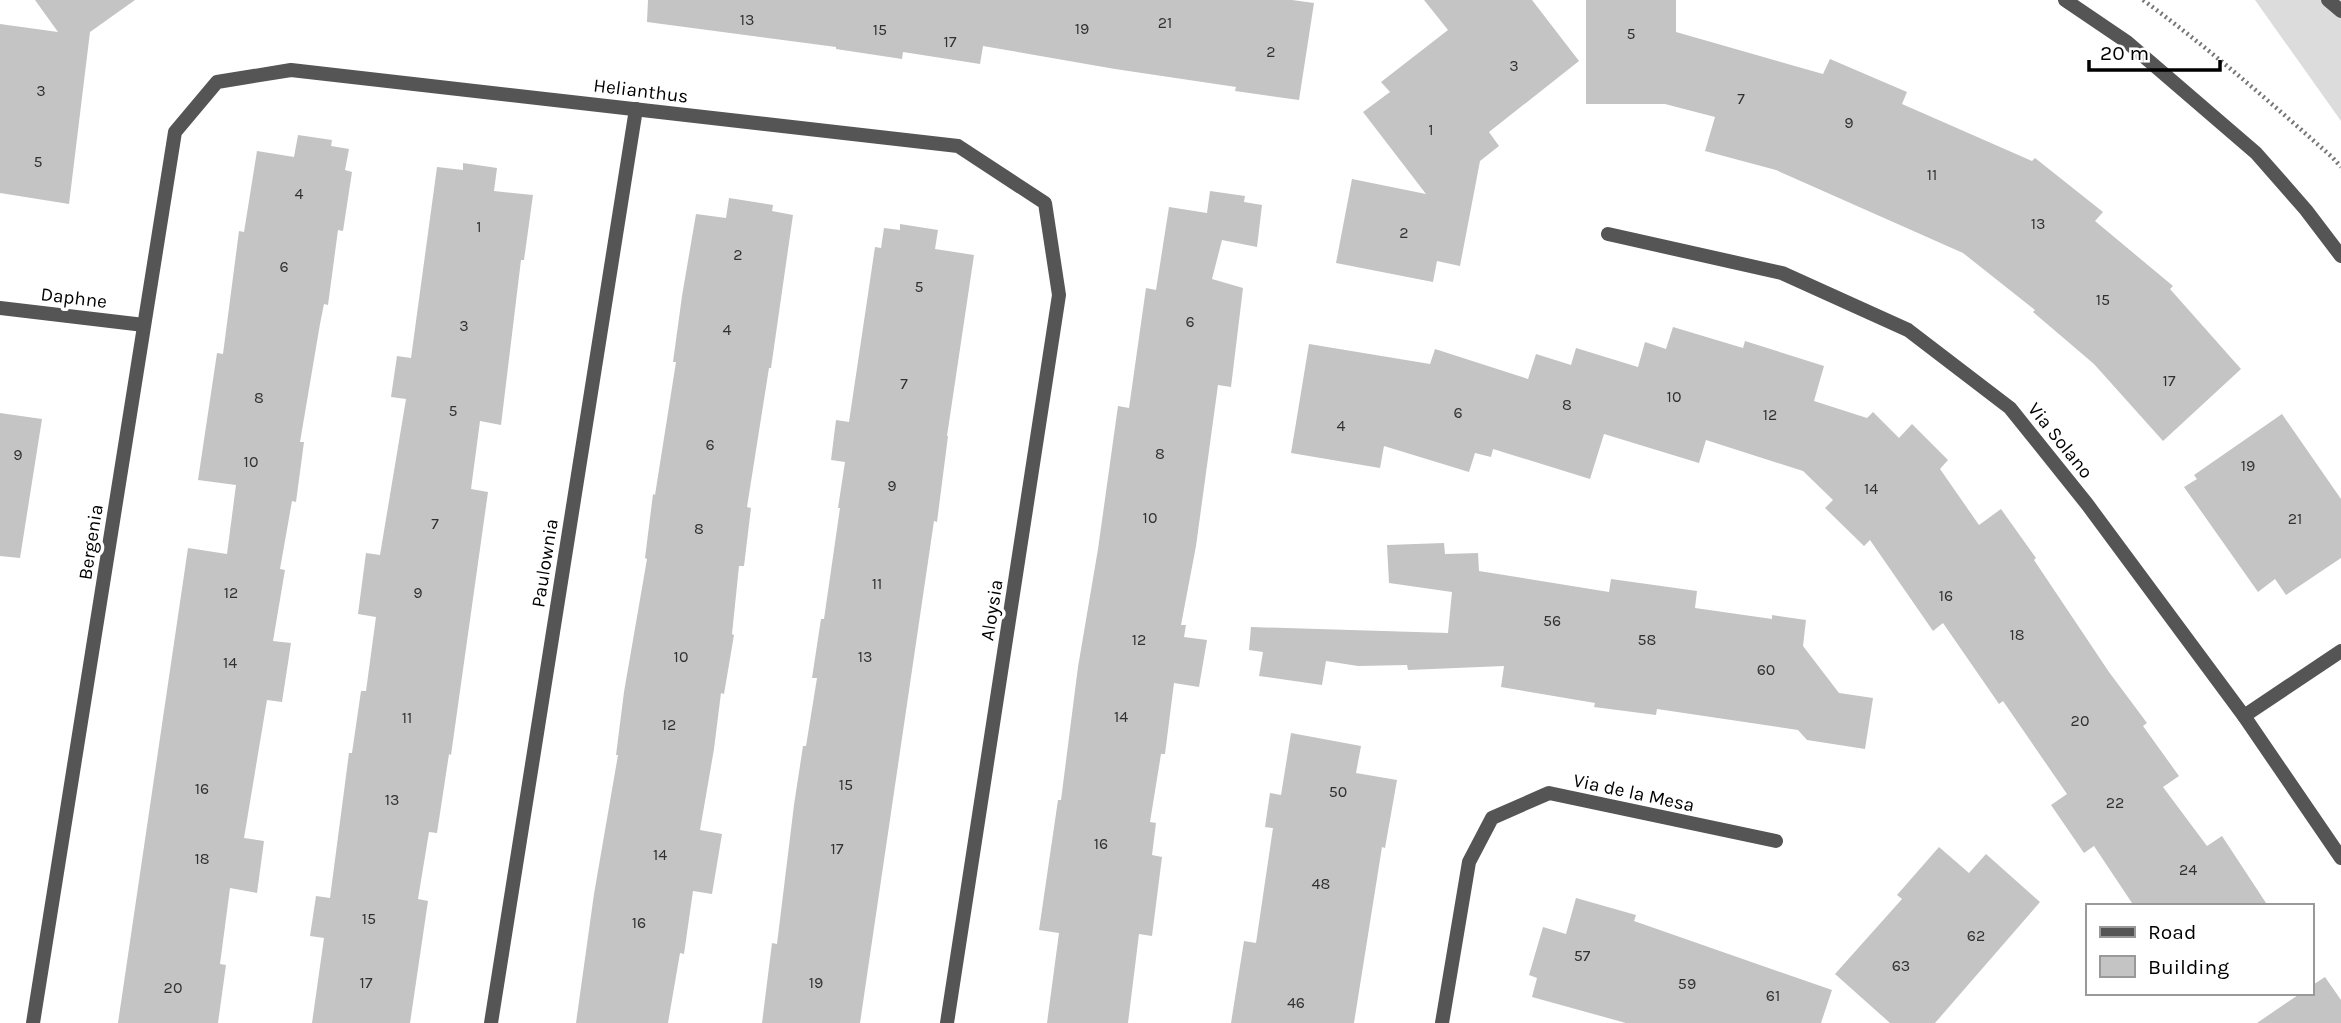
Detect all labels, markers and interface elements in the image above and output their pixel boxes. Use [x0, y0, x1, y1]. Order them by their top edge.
house number: 13 [740, 10, 754, 29]
house number: 21 [1158, 13, 1172, 32]
house number: 19 [1075, 19, 1089, 38]
house number: 15 [873, 20, 887, 39]
house number: 5 [1626, 24, 1636, 43]
scale bar [2089, 28, 2220, 72]
house number: 17 [944, 32, 957, 51]
text: 20 m [2100, 41, 2149, 65]
house number: 2 [1266, 42, 1276, 61]
house number: 3 [1509, 56, 1519, 75]
street label: Helianthus [592, 74, 690, 108]
house number: 3 [36, 81, 46, 100]
house number: 7 [1737, 89, 1745, 108]
house number: 9 [1844, 113, 1854, 132]
house number: 1 [1428, 120, 1434, 139]
house number: 5 [33, 152, 43, 171]
house number: 11 [1927, 165, 1937, 184]
house number: 4 [295, 184, 304, 203]
house number: 13 [2031, 214, 2045, 233]
house number: 1 [476, 217, 482, 236]
house number: 2 [1399, 223, 1409, 242]
house number: 2 [733, 245, 743, 264]
house number: 6 [279, 257, 289, 276]
house number: 5 [914, 277, 924, 296]
street label: Daphne [39, 283, 108, 313]
house number: 15 [2096, 290, 2110, 309]
house number: 6 [1185, 312, 1195, 331]
house number: 3 [459, 316, 469, 335]
house number: 4 [723, 320, 732, 339]
house number: 17 [2163, 371, 2176, 390]
house number: 7 [900, 374, 908, 393]
house number: 10 [1667, 387, 1681, 406]
house number: 8 [254, 388, 264, 407]
house number: 8 [1562, 395, 1572, 414]
street label: Via Solano [2023, 398, 2097, 483]
house number: 5 [448, 401, 458, 420]
house number: 6 [1453, 403, 1463, 422]
house number: 12 [1763, 405, 1777, 424]
house number: 4 [1337, 416, 1346, 435]
house number: 6 [705, 435, 715, 454]
house number: 8 [1155, 444, 1165, 463]
house number: 9 [13, 445, 23, 464]
house number: 10 [244, 452, 258, 471]
house number: 19 [2241, 456, 2255, 475]
house number: 9 [887, 476, 897, 495]
house number: 14 [1864, 479, 1878, 498]
street label: Bergenia [74, 503, 108, 582]
house number: 10 [1143, 508, 1157, 527]
house number: 21 [2288, 509, 2302, 528]
house number: 7 [431, 514, 439, 533]
street label: Paulownia [527, 517, 563, 609]
house number: 8 [694, 519, 704, 538]
house number: 11 [872, 574, 882, 593]
street label: Aloysia [976, 578, 1008, 642]
house number: 12 [224, 583, 238, 602]
house number: 9 [413, 583, 423, 602]
house number: 16 [1939, 586, 1953, 605]
house number: 56 [1543, 611, 1561, 630]
house number: 18 [2009, 625, 2025, 644]
house number: 12 [1132, 630, 1146, 649]
house number: 58 [1638, 630, 1656, 649]
house number: 10 [674, 647, 688, 666]
house number: 13 [858, 647, 872, 666]
house number: 14 [223, 653, 237, 672]
house number: 60 [1757, 660, 1775, 679]
house number: 14 [1114, 707, 1128, 726]
house number: 11 [402, 708, 412, 727]
house number: 20 [2071, 711, 2089, 730]
house number: 12 [662, 715, 676, 734]
street label: Via de la Mesa [1571, 769, 1696, 817]
house number: 15 [839, 775, 853, 794]
house number: 16 [195, 779, 209, 798]
house number: 50 [1329, 782, 1347, 801]
house number: 13 [385, 790, 399, 809]
house number: 22 [2106, 793, 2124, 812]
house number: 16 [1094, 834, 1108, 853]
house number: 17 [831, 839, 844, 858]
house number: 14 [653, 845, 667, 864]
house number: 18 [194, 849, 210, 868]
house number: 24 [2179, 860, 2197, 879]
house number: 48 [1312, 874, 1330, 893]
legend [2086, 904, 2313, 995]
house number: 15 [362, 909, 376, 928]
house number: 16 [632, 913, 646, 932]
text: Road [2148, 920, 2196, 944]
house number: 62 [1967, 926, 1985, 945]
house number: 57 [1574, 946, 1591, 965]
text: Building [2148, 955, 2229, 979]
house number: 63 [1892, 956, 1910, 975]
house number: 17 [360, 973, 373, 992]
house number: 19 [809, 973, 823, 992]
house number: 59 [1678, 974, 1696, 993]
house number: 20 [164, 978, 182, 997]
house number: 61 [1766, 986, 1780, 1005]
house number: 46 [1287, 993, 1305, 1012]

